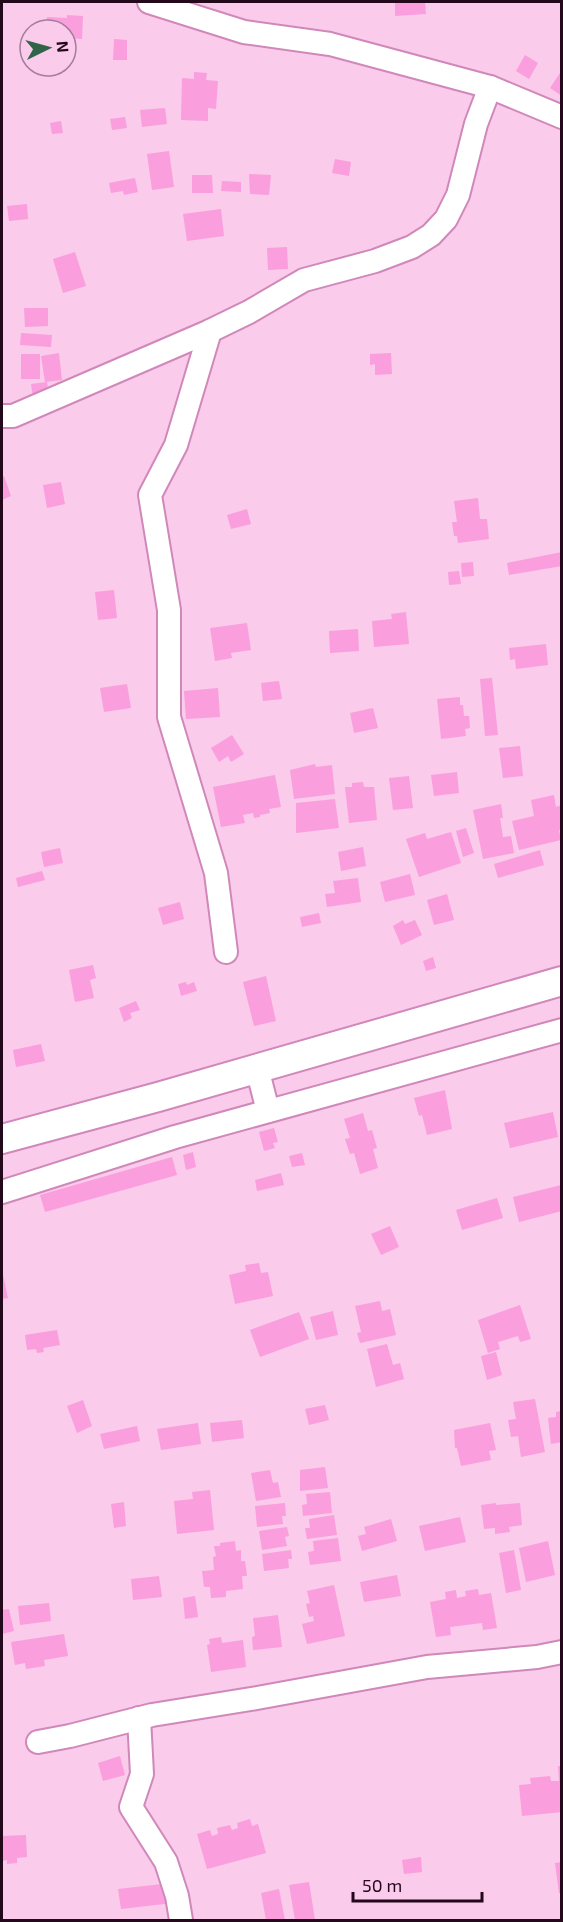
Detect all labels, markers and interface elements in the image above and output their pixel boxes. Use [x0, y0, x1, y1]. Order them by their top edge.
north arrow [18, 18, 78, 78]
text: N [53, 40, 73, 53]
scale bar [353, 1865, 482, 1903]
text: 50 m [362, 1874, 402, 1896]

